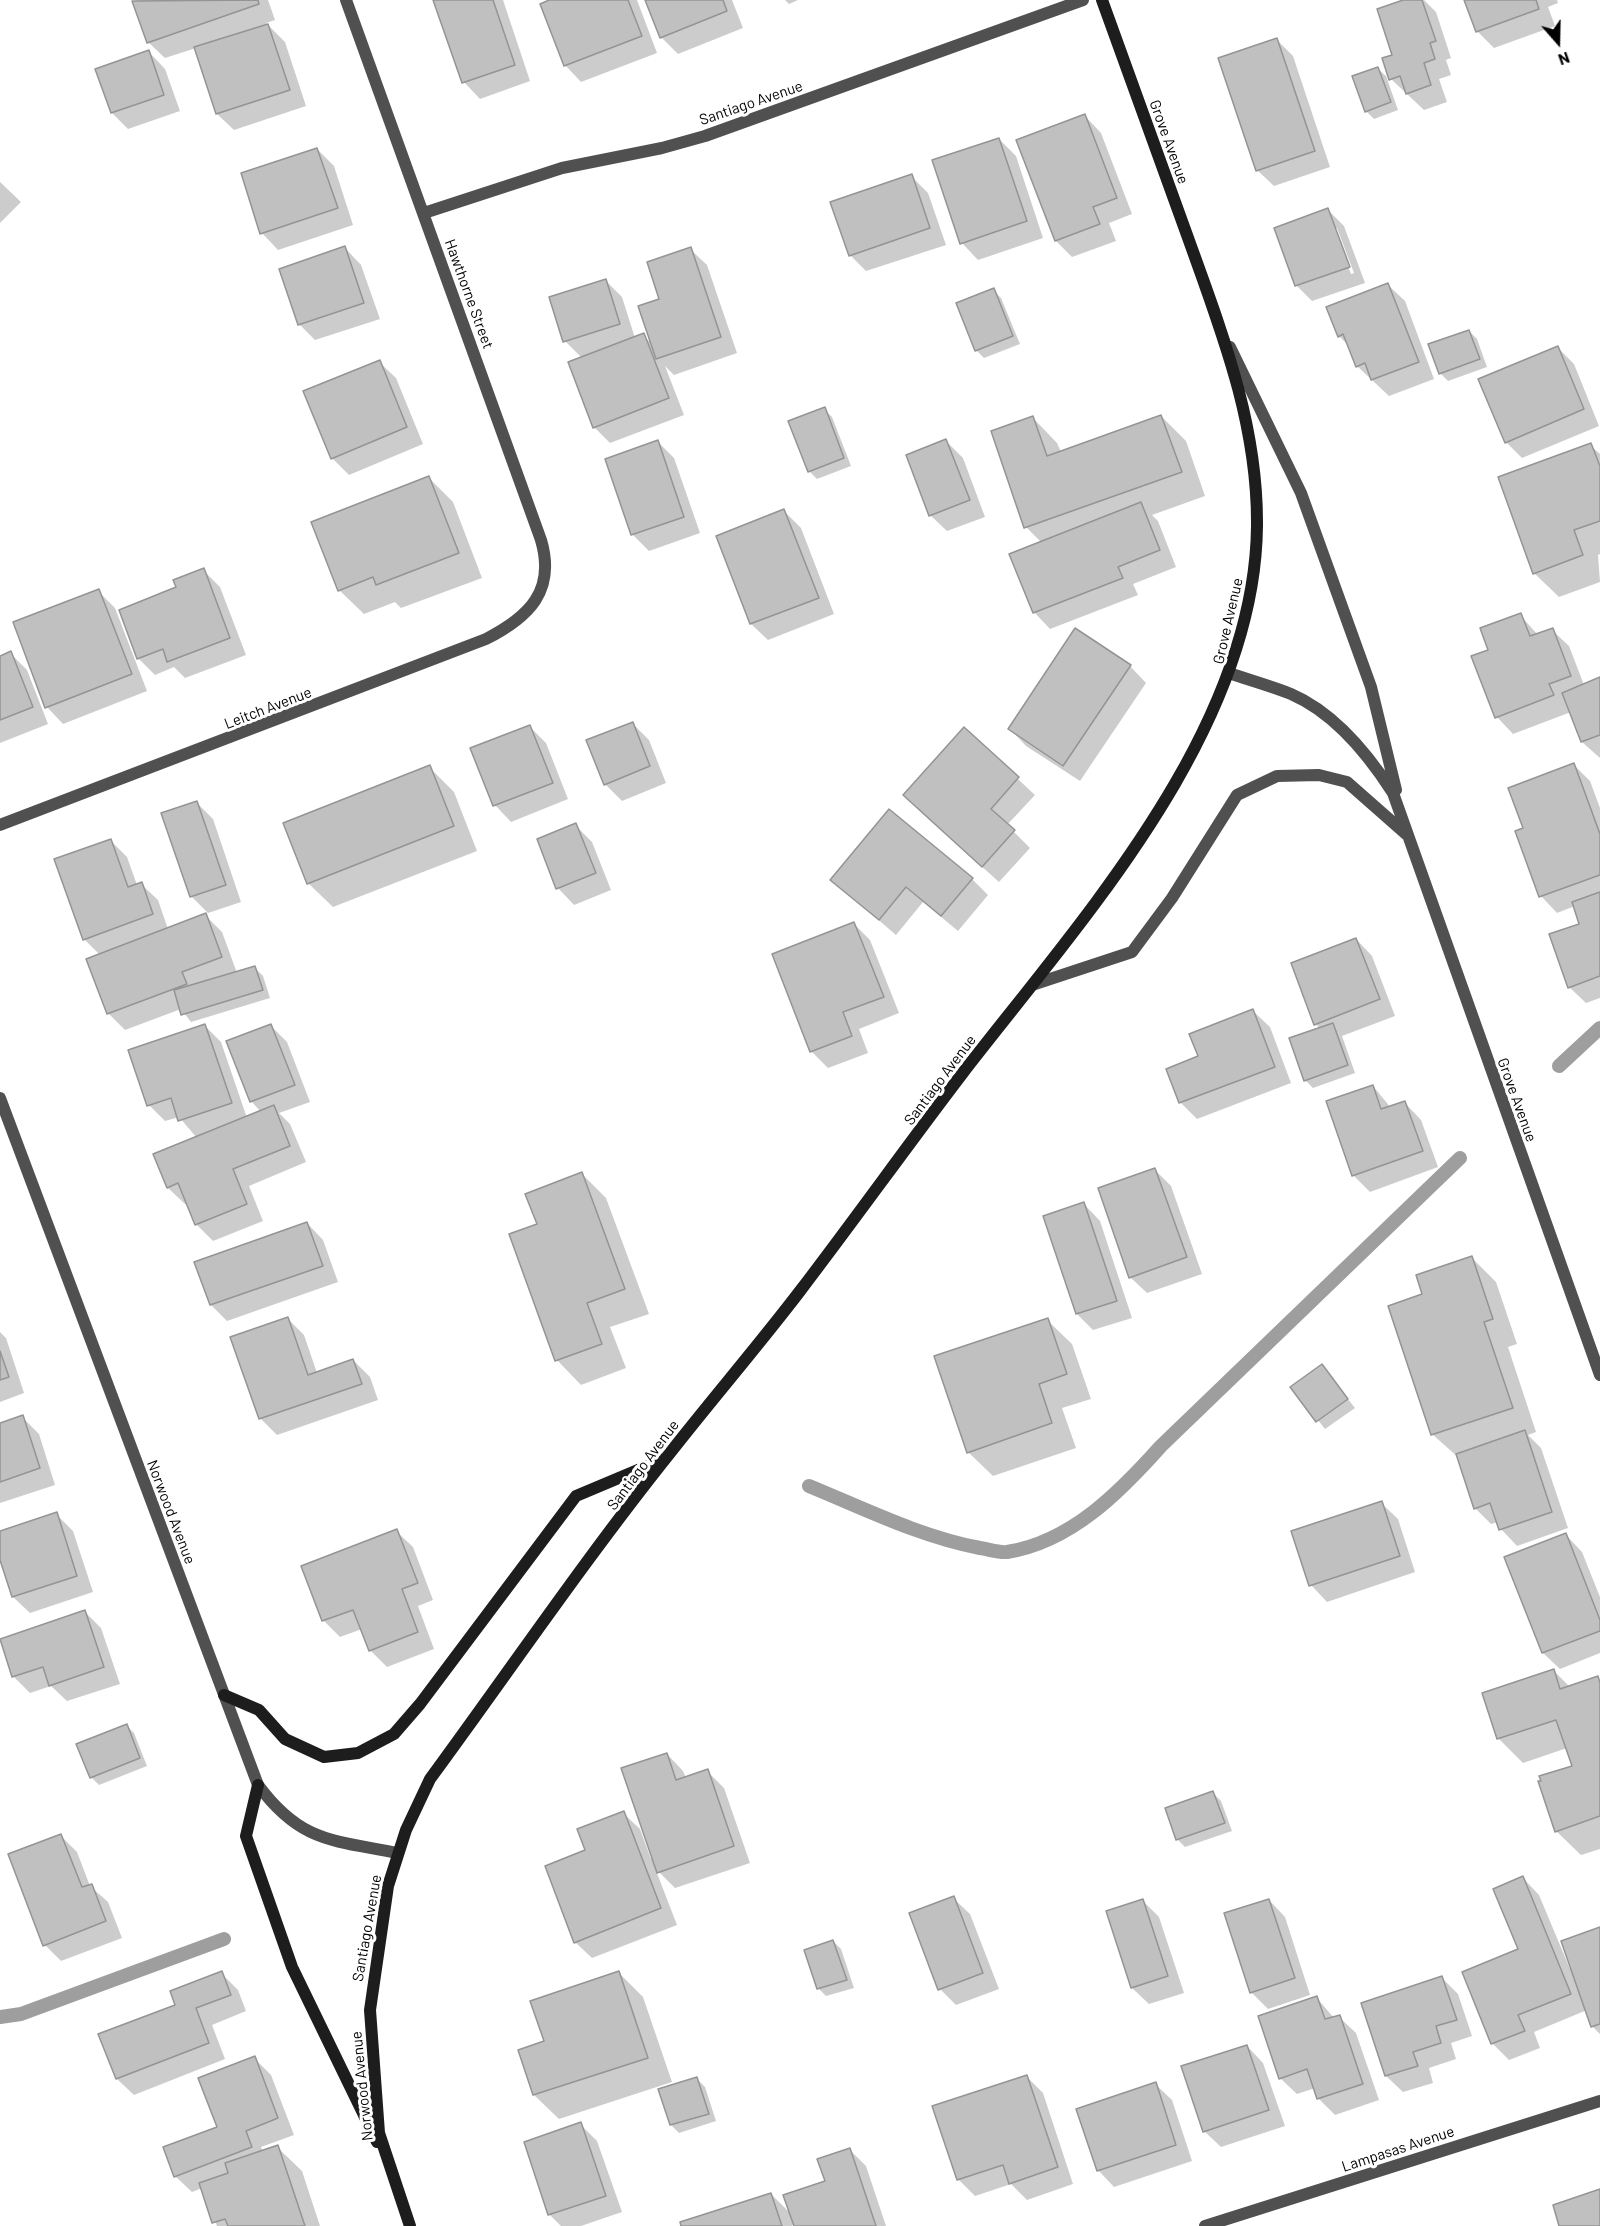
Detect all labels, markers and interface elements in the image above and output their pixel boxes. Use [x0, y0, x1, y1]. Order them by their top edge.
north arrow [1528, 12, 1588, 72]
text: N [1556, 49, 1573, 70]
street label: Santiago Avenue [697, 77, 805, 129]
street label: Grove Avenue [1145, 98, 1193, 186]
street label: Hawthorne Street [441, 237, 497, 351]
street label: Grove Avenue [1209, 576, 1247, 666]
street label: Leitch Avenue [222, 683, 314, 733]
street label: Santiago Avenue [900, 1031, 980, 1129]
street label: Grove Avenue [1493, 1056, 1541, 1144]
street label: Santiago Avenue [603, 1416, 683, 1514]
street label: Norwood Avenue [143, 1457, 199, 1567]
street label: Santiago Avenue [349, 1873, 385, 1983]
street label: Norwood Avenue [347, 2030, 377, 2142]
street label: Lampasas Avenue [1339, 2122, 1457, 2176]

